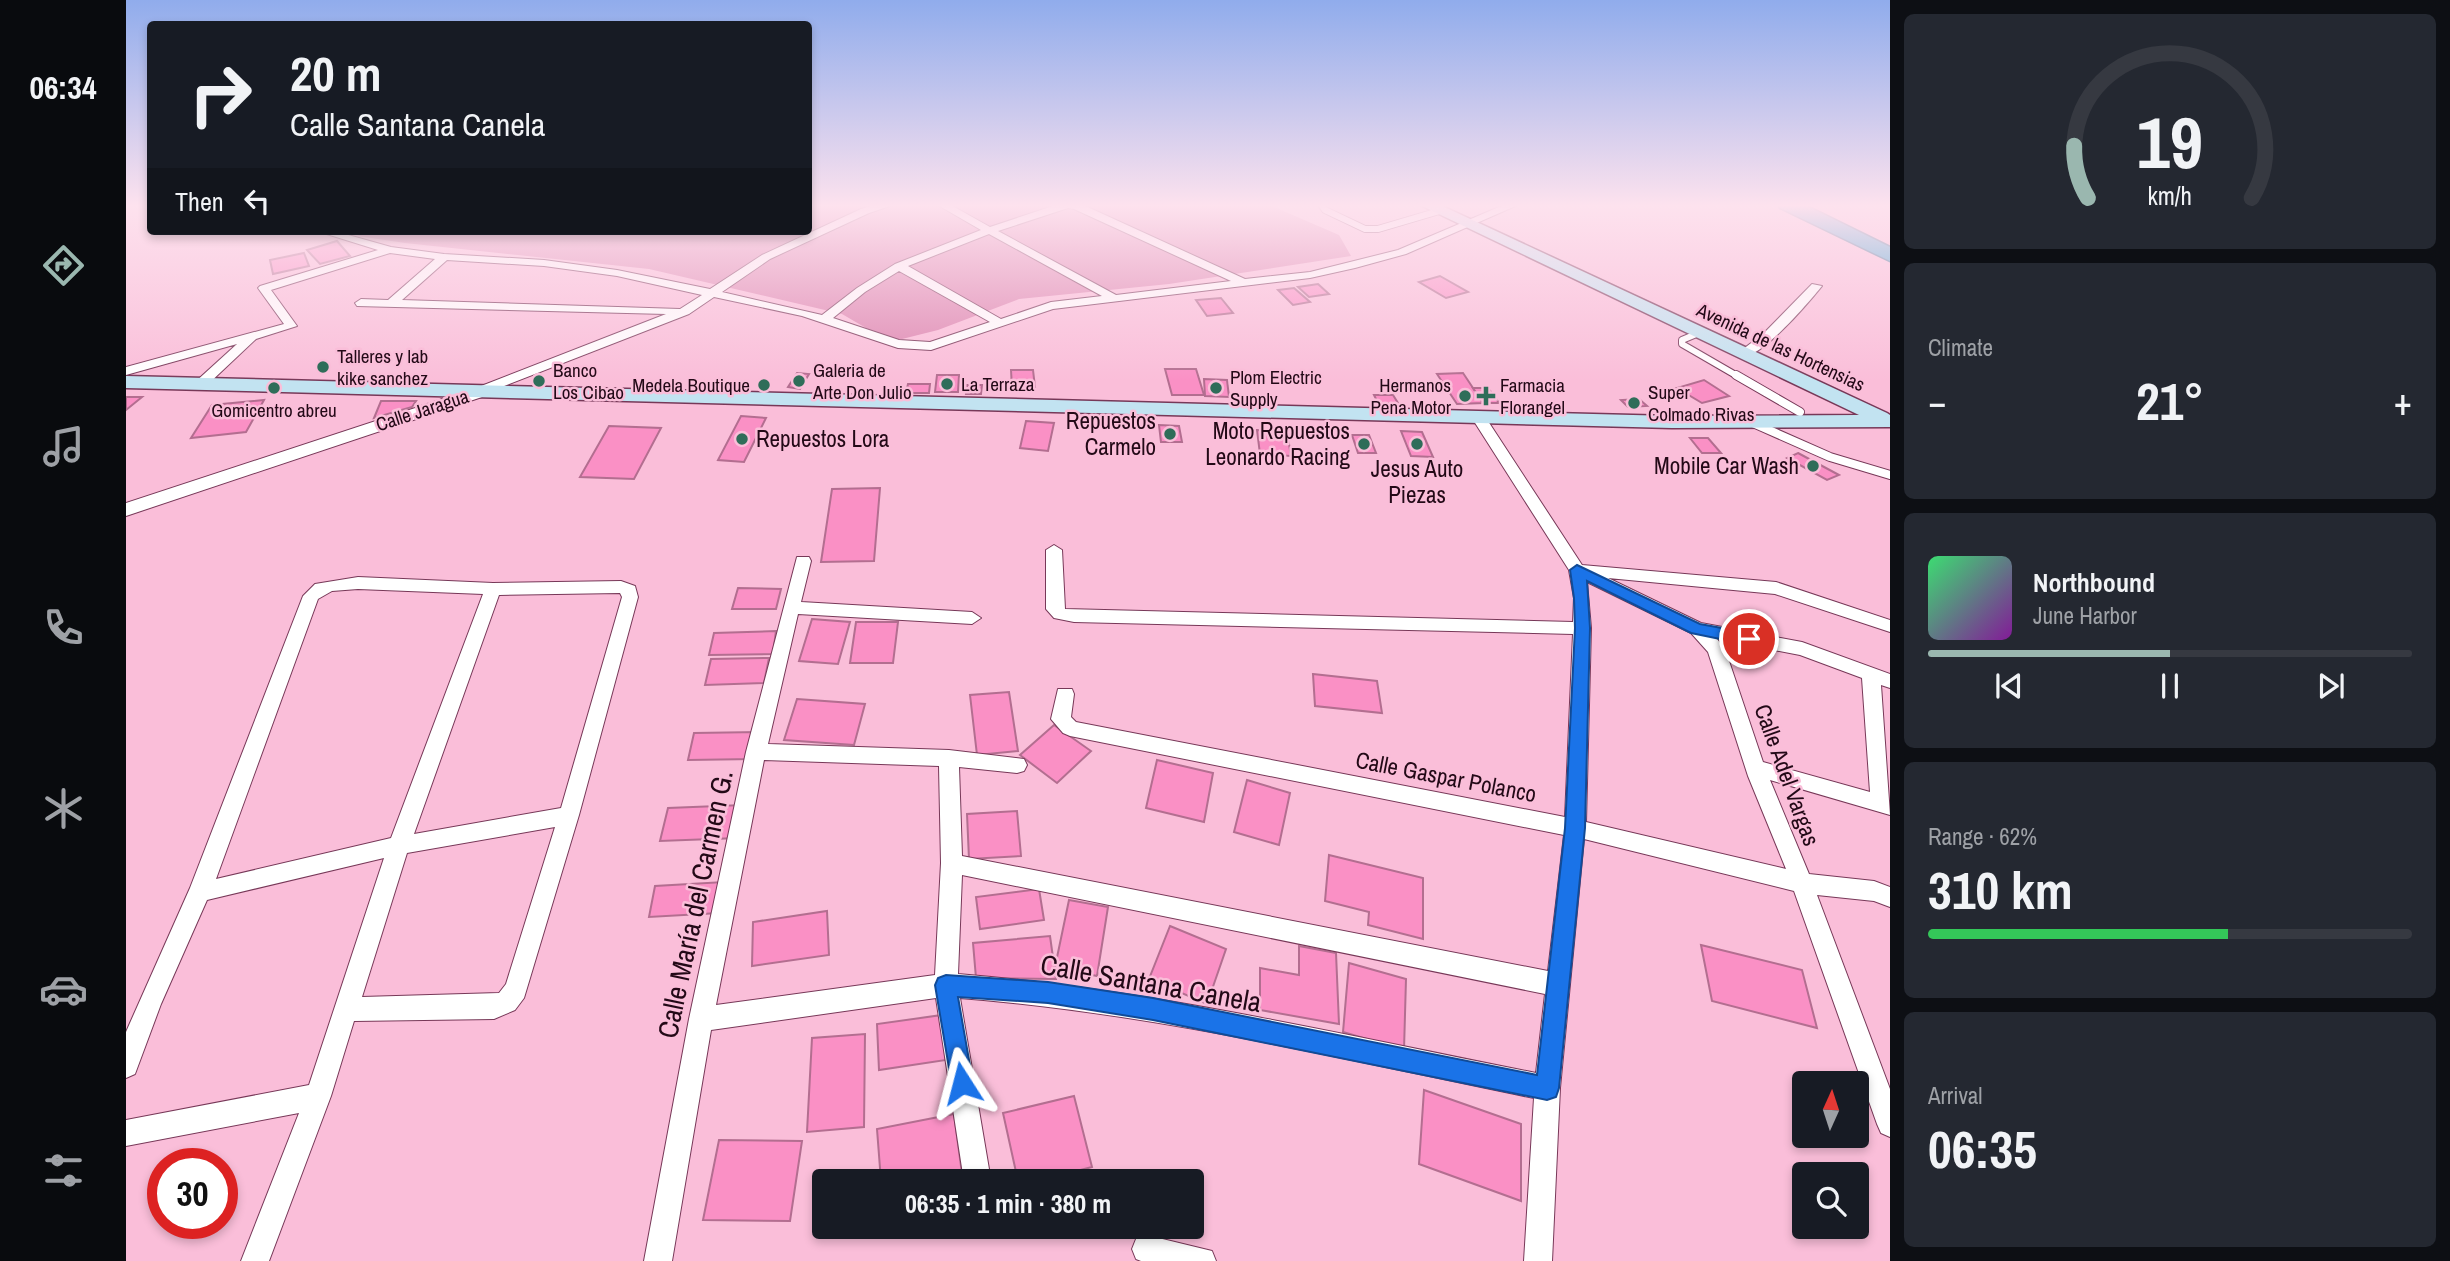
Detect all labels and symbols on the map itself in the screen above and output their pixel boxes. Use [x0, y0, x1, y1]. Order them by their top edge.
street label: Avenida de las Hortensias [1692, 296, 1869, 397]
place label: Talleres y lab kike sanchez [337, 343, 428, 391]
place label: Banco Los Cibao [553, 357, 624, 405]
place label: Galeria de Arte Don Julio [812, 357, 912, 405]
marker: Talleres y lab kike sanchez [315, 359, 331, 375]
place label: Plom Electric Supply [1230, 364, 1322, 412]
place label: La Terraza [961, 371, 1035, 397]
place label: Medela Boutique [632, 372, 750, 398]
place label: Hermanos Pena Motor [1370, 372, 1452, 420]
place label: Farmacia Florangel [1500, 372, 1565, 420]
marker: Banco Los Cibao [531, 373, 547, 389]
marker: Galeria de Arte Don Julio [791, 373, 807, 389]
marker: La Terraza [939, 376, 955, 392]
marker: Medela Boutique [756, 377, 772, 393]
place label: Super Colmado Rivas [1648, 379, 1755, 427]
marker: Gomicentro abreu [266, 380, 282, 396]
marker: Plom Electric Supply [1208, 380, 1224, 396]
street label: Calle Jaragua [372, 383, 472, 437]
marker: Hermanos Pena Motor [1457, 388, 1473, 404]
marker: Farmacia Florangel [1478, 388, 1494, 404]
marker: Super Colmado Rivas [1626, 395, 1642, 411]
place label: Gomicentro abreu [211, 397, 337, 423]
place label: Repuestos Carmelo [1066, 405, 1156, 462]
place label: Moto Repuestos Leonardo Racing [1205, 415, 1351, 472]
place label: Repuestos Lora [756, 423, 890, 454]
marker: Repuestos Carmelo [1162, 426, 1178, 442]
marker: Repuestos Lora [734, 431, 750, 447]
marker: Moto Repuestos Leonardo Racing [1356, 436, 1372, 452]
marker: Jesus Auto Piezas [1409, 436, 1425, 452]
place label: Mobile Car Wash [1654, 450, 1799, 481]
place label: Jesus Auto Piezas [1371, 453, 1463, 510]
marker: Mobile Car Wash [1805, 458, 1821, 474]
pin [1719, 609, 1779, 669]
street label: Calle Adel Vargas [1748, 700, 1827, 850]
street label: Calle Gaspar Polanco [1353, 744, 1539, 809]
street label: Calle María del Carmen G. [648, 767, 742, 1041]
street label: Calle Santana Canela [1038, 945, 1265, 1021]
position arrow [925, 1046, 999, 1120]
north arrow [1792, 1071, 1869, 1148]
speed limit sign: 30 [147, 1148, 238, 1239]

